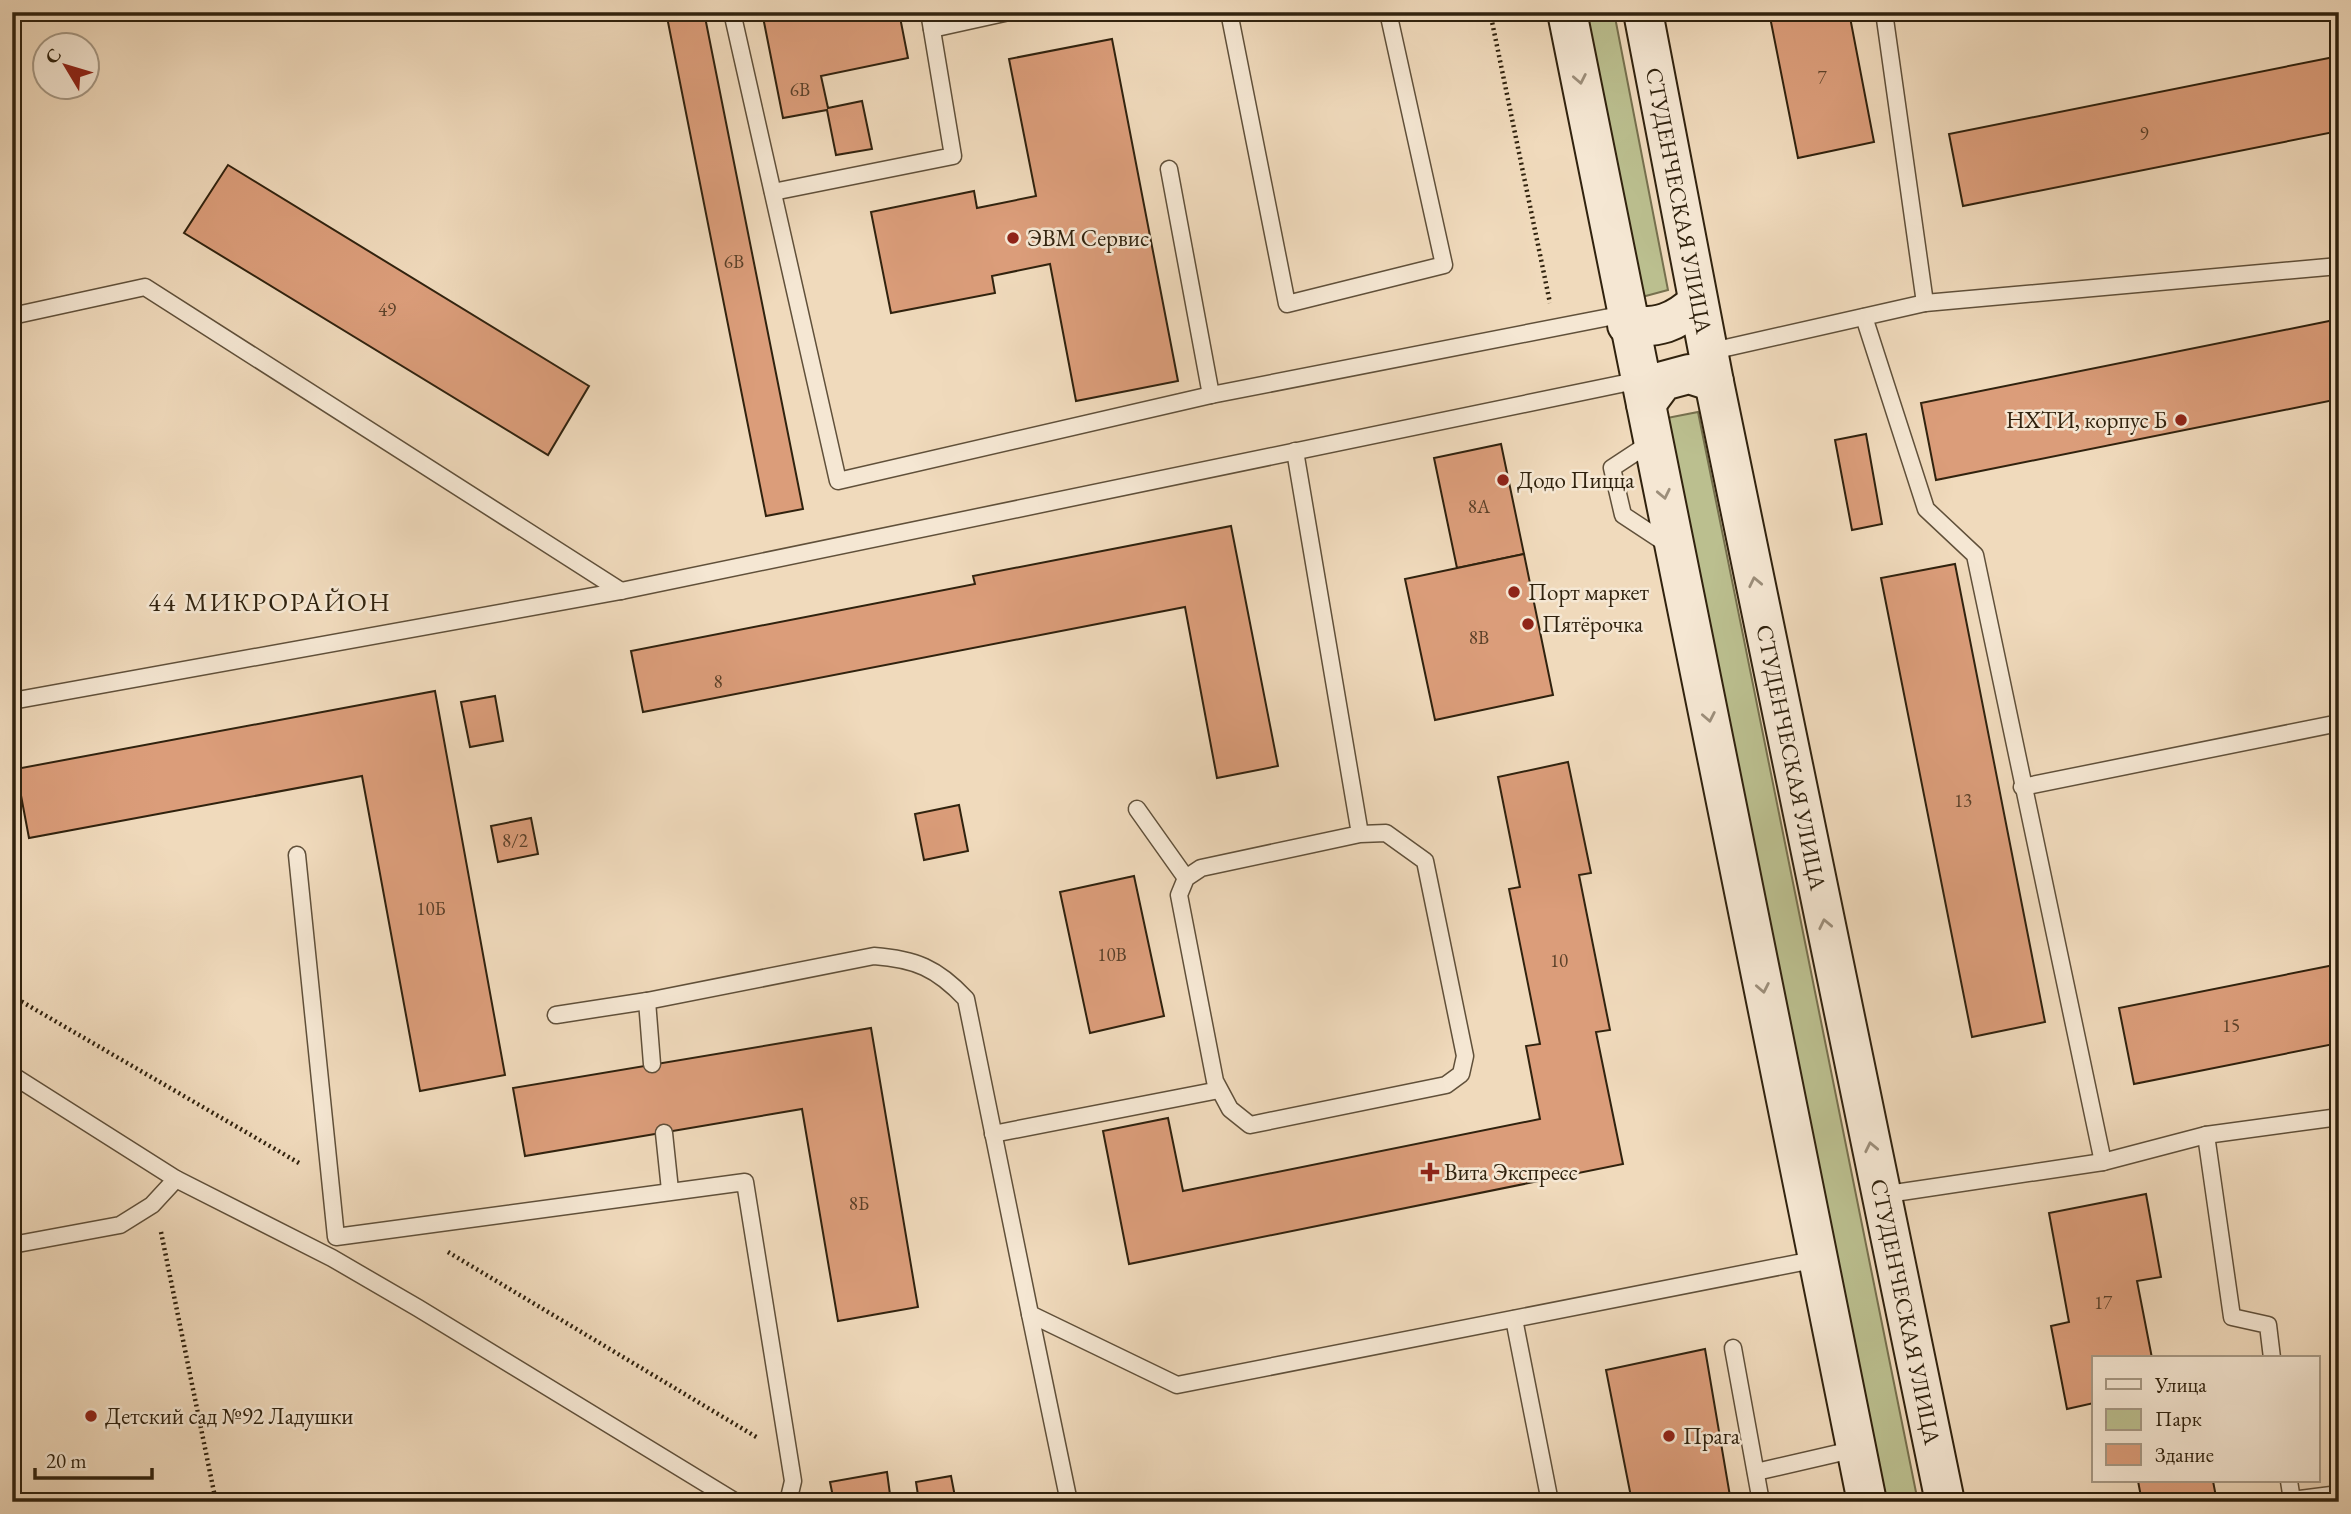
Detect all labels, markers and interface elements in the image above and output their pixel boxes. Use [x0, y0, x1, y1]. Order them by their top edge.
north arrow [32, 32, 102, 102]
text: С [39, 43, 67, 69]
street label: СТУДЕНЧЕСКАЯ УЛИЦА [1639, 65, 1720, 337]
house number: 7 [1817, 65, 1827, 90]
one-way arrow [1571, 73, 1586, 85]
house number: 6В [790, 77, 810, 102]
house number: 9 [2139, 121, 2149, 146]
place label: ЭВМ Сервис [1027, 223, 1149, 253]
marker: ЭВМ Сервис [1005, 230, 1021, 246]
house number: 6В [724, 249, 744, 274]
house number: 49 [378, 297, 396, 322]
place label: НХТИ, корпус Б [2006, 405, 2167, 435]
marker: НХТИ, корпус Б [2173, 412, 2189, 428]
place label: Додо Пицца [1517, 465, 1635, 495]
marker: Додо Пицца [1495, 472, 1511, 488]
one-way arrow [1656, 488, 1671, 500]
house number: 8А [1468, 494, 1491, 519]
one-way arrow [1748, 576, 1763, 588]
place label: Порт маркет [1528, 577, 1649, 607]
marker: Порт маркет [1506, 584, 1522, 600]
district label: 44 МИКРОРАЙОН [148, 585, 392, 619]
place label: Пятёрочка [1542, 609, 1644, 639]
marker: Пятёрочка [1520, 616, 1536, 632]
street label: СТУДЕНЧЕСКАЯ УЛИЦА [1749, 622, 1834, 894]
house number: 8В [1469, 625, 1489, 650]
house number: 8 [713, 669, 723, 694]
one-way arrow [1701, 711, 1716, 723]
house number: 13 [1954, 788, 1972, 813]
house number: 8/2 [502, 828, 528, 853]
house number: 10Б [416, 896, 446, 921]
one-way arrow [1818, 918, 1833, 930]
house number: 10В [1097, 942, 1127, 967]
house number: 10 [1550, 948, 1568, 973]
one-way arrow [1755, 982, 1770, 994]
house number: 15 [2222, 1013, 2240, 1038]
one-way arrow [1864, 1141, 1879, 1153]
place label: Вита Экспресс [1444, 1157, 1578, 1187]
marker: Вита Экспресс [1422, 1164, 1438, 1180]
street label: СТУДЕНЧЕСКАЯ УЛИЦА [1864, 1176, 1948, 1448]
house number: 8Б [849, 1191, 869, 1216]
house number: 17 [2094, 1290, 2113, 1315]
legend [2092, 1356, 2320, 1482]
text: Улица [2154, 1371, 2207, 1398]
place label: Детский сад №92 Ладушки [105, 1401, 354, 1431]
text: Парк [2155, 1405, 2202, 1432]
marker: Детский сад №92 Ладушки [83, 1408, 99, 1424]
place label: Прага [1683, 1421, 1741, 1451]
marker: Прага [1661, 1428, 1677, 1444]
scale bar [35, 1437, 152, 1481]
text: Здание [2155, 1441, 2214, 1468]
text: 20 m [46, 1447, 87, 1474]

